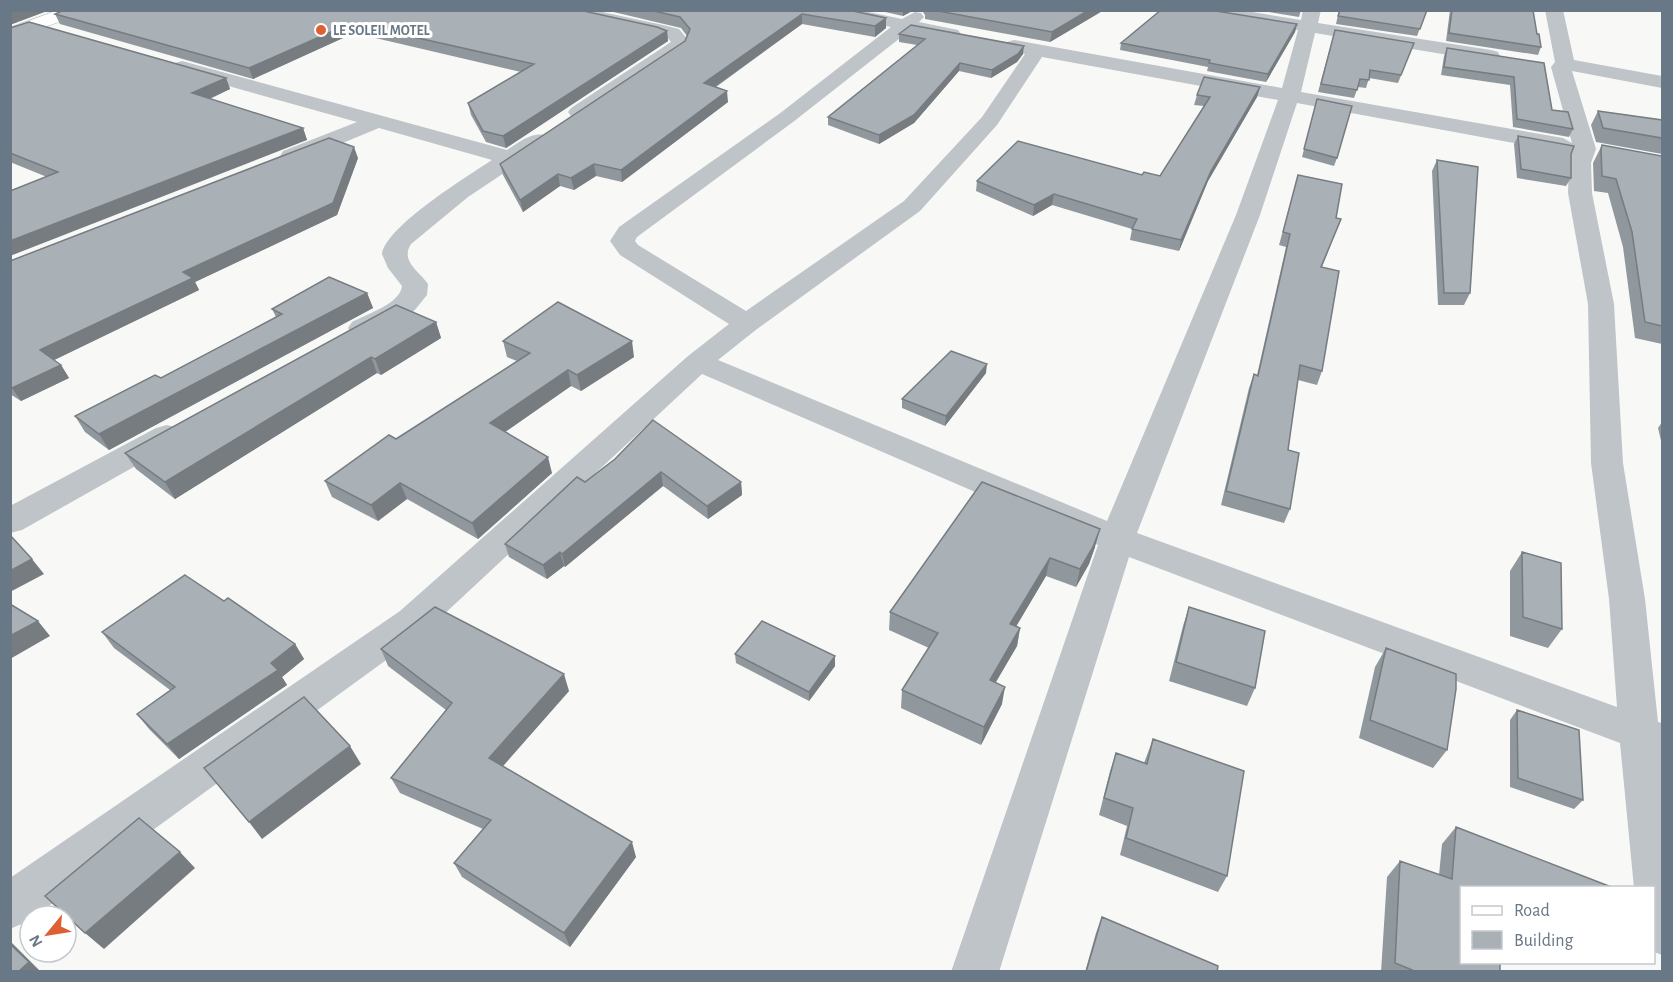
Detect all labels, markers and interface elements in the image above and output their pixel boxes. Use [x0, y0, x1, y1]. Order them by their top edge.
marker: LE SOLEIL MOTEL [314, 23, 328, 37]
place label: LE SOLEIL MOTEL [333, 24, 431, 38]
legend [1460, 886, 1655, 964]
text: Road [1514, 902, 1550, 920]
north arrow [18, 904, 78, 964]
text: N [26, 932, 46, 950]
text: Building [1514, 932, 1574, 950]

